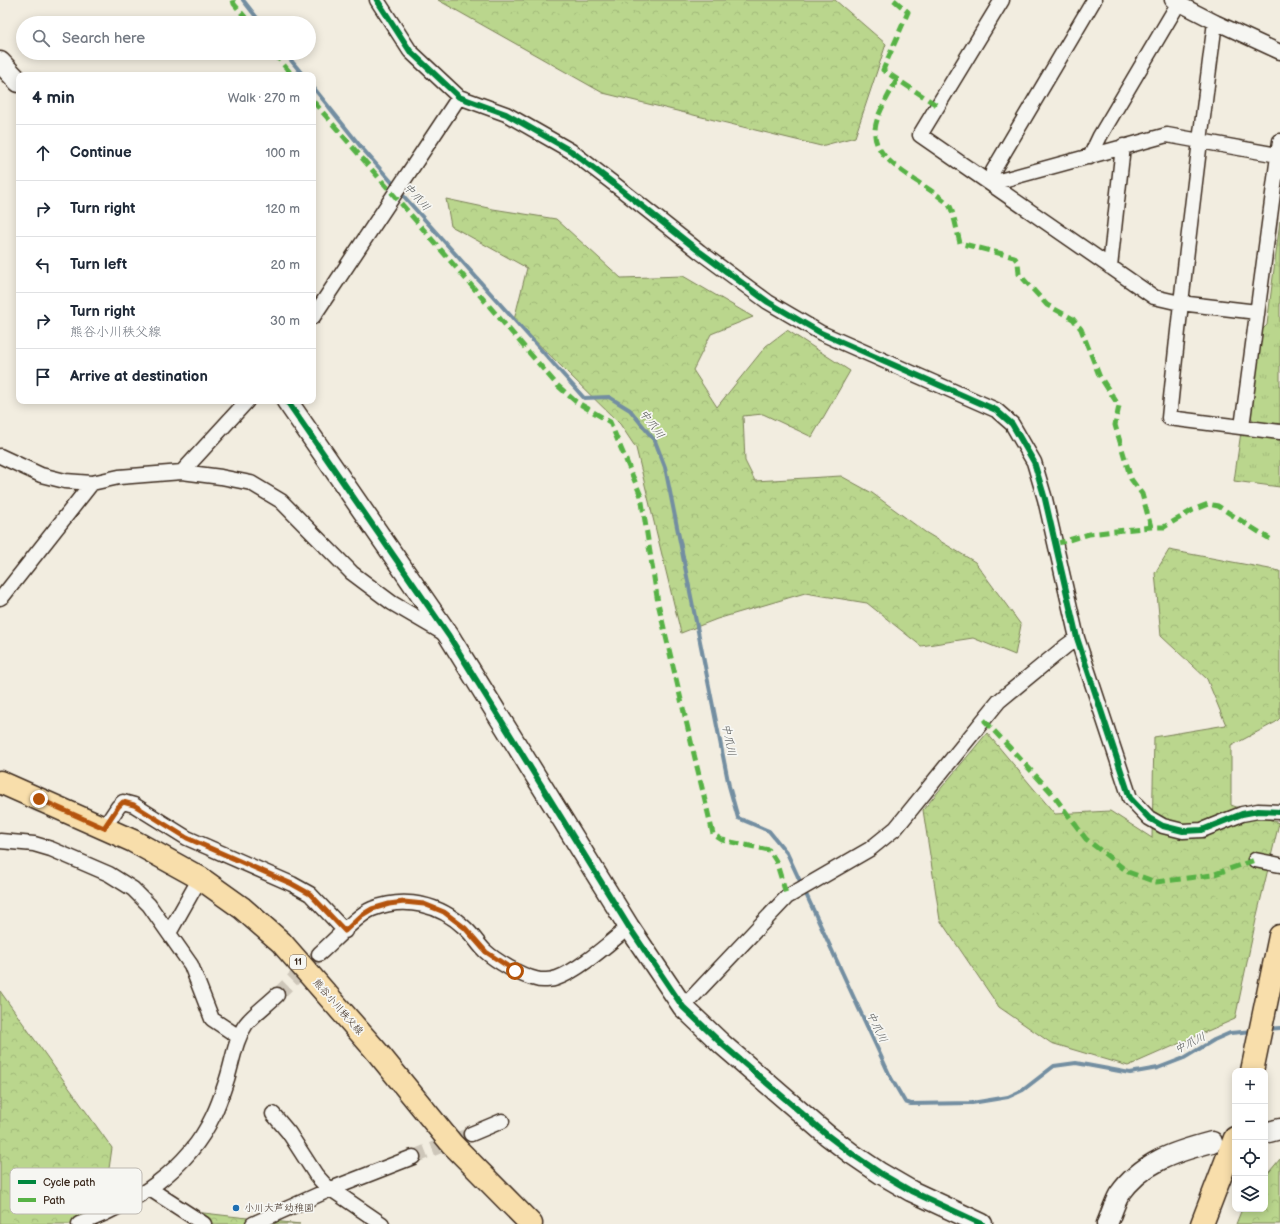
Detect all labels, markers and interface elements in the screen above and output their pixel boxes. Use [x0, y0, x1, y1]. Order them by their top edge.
search box [16, 16, 316, 60]
icon: search [30, 27, 52, 49]
text: Search here [62, 29, 145, 48]
text: 4 min [32, 88, 75, 108]
text: Walk · 270 m [228, 90, 300, 106]
icon: ahead [32, 142, 54, 164]
text: Continue [70, 143, 132, 162]
text: 100 m [265, 145, 300, 161]
water label: 中爪川 [401, 180, 433, 214]
icon: right [32, 198, 54, 220]
text: Turn right [70, 199, 135, 218]
text: 120 m [265, 201, 300, 217]
icon: left [32, 254, 54, 276]
text: Turn left [70, 255, 127, 274]
text: 20 m [270, 257, 300, 273]
text: Turn right [70, 302, 135, 321]
icon: right [32, 310, 54, 332]
text: 30 m [270, 313, 300, 329]
text: 熊谷小川秩父線 [70, 324, 161, 340]
icon: arrive [32, 366, 54, 388]
text: Arrive at destination [70, 367, 208, 386]
water label: 中爪川 [637, 407, 667, 441]
water label: 中爪川 [719, 723, 739, 757]
route end [30, 790, 48, 808]
road number: 11 [290, 955, 306, 969]
route start [506, 962, 524, 980]
street label: 熊谷小川秩父線 [311, 977, 365, 1037]
water label: 中爪川 [864, 1009, 890, 1045]
water label: 中爪川 [1172, 1030, 1208, 1056]
map controls [1232, 1068, 1268, 1212]
button: + [1232, 1068, 1268, 1104]
button: − [1232, 1104, 1268, 1140]
button: locate [1232, 1140, 1268, 1176]
legend [10, 1168, 142, 1214]
text: Cycle path [43, 1176, 95, 1189]
button: layers [1232, 1176, 1268, 1212]
text: Path [43, 1194, 65, 1207]
place label: 小川大芦幼稚園 [244, 1202, 314, 1214]
marker: 小川大芦幼稚園 [231, 1203, 241, 1213]

